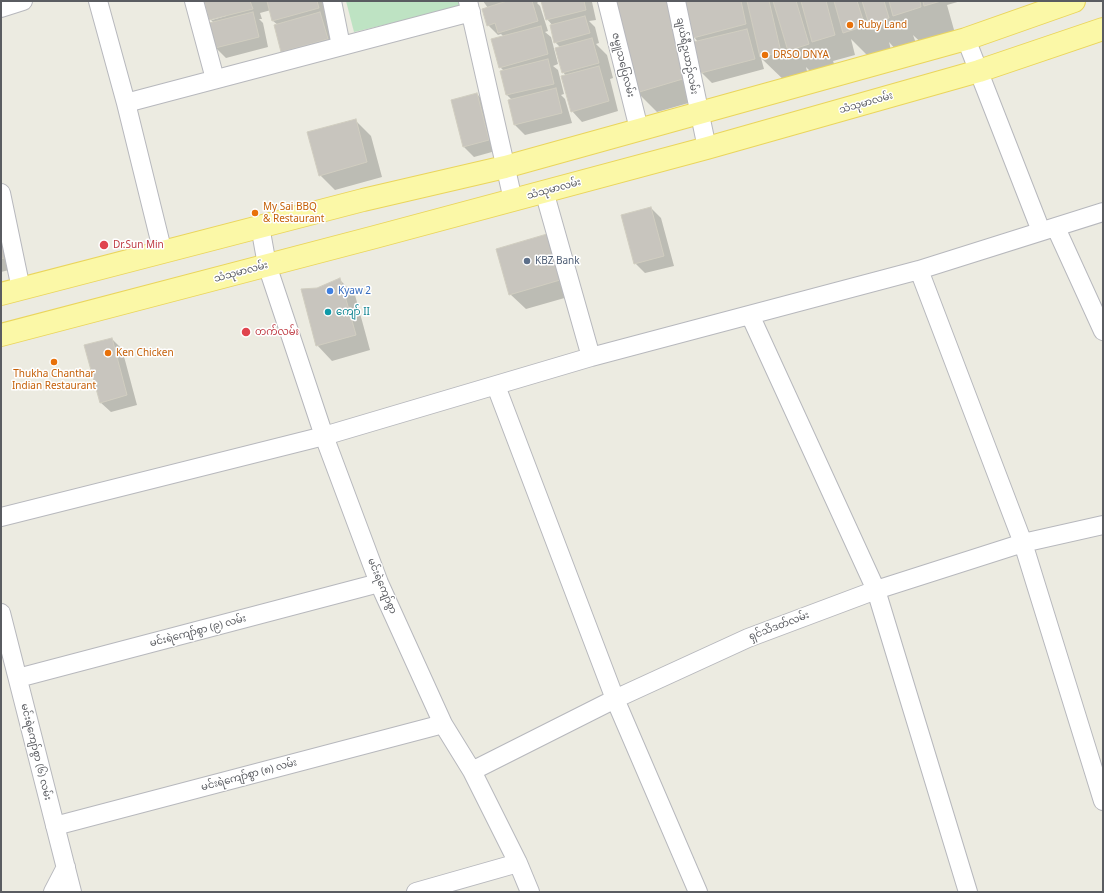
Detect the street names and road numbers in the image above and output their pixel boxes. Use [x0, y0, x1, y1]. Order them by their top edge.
street label: ချယ်ရီဥယာဉ်လမ်း [674, 17, 700, 95]
street label: ဇမ္ဗူသပြေလမ်း [609, 31, 637, 99]
street label: သံသုမာလမ်း [838, 90, 894, 116]
street label: သံသုမာလမ်း [526, 176, 582, 202]
street label: သံသုမာလမ်း [213, 259, 269, 285]
street label: မင်းရဲကျော်စွာ [365, 556, 399, 616]
street label: ရှင်သိဒတ်လမ်း [747, 609, 811, 643]
street label: မင်းရဲကျော်စွာ (၉) လမ်း [148, 612, 248, 650]
street label: မင်းရဲကျော်စွာ (၆) လမ်း [18, 702, 54, 802]
street label: မင်းရဲကျော်စွာ (၈) လမ်း [200, 756, 298, 794]

